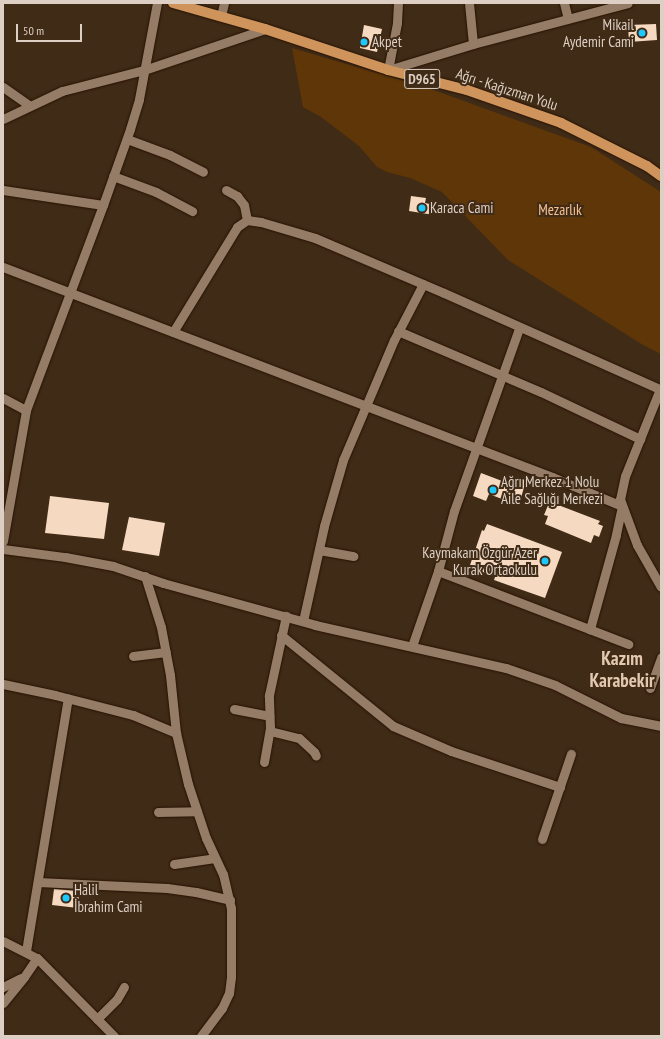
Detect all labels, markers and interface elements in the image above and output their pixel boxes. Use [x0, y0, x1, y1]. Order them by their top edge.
place label: Mikail Aydemir Cami [563, 15, 634, 50]
scale bar [18, 16, 84, 42]
text: 50 m [23, 23, 44, 38]
marker: Mikail Aydemir Cami [637, 28, 647, 38]
place label: Akpet [372, 33, 402, 51]
marker: Akpet [359, 37, 369, 47]
street label: Ağrı - Kağızman Yolu [453, 64, 561, 114]
road number: D965 [404, 67, 440, 91]
place label: Karaca Cami [430, 199, 493, 217]
park label: Mezarlık [538, 201, 582, 219]
marker: Karaca Cami [417, 203, 427, 213]
place label: Ağrı Merkez 1 Nolu Aile Sağlığı Merkezi [501, 472, 603, 507]
marker: Ağrı Merkez 1 Nolu Aile Sağlığı Merkezi [488, 485, 498, 495]
place label: Kaymakam Özgür Azer Kurak Ortaokulu [422, 543, 537, 578]
marker: Kaymakam Özgür Azer Kurak Ortaokulu [540, 556, 550, 566]
district label: Kazım Karabekir [589, 648, 655, 692]
place label: Halil İbrahim Cami [74, 880, 143, 915]
marker: Halil İbrahim Cami [61, 893, 71, 903]

